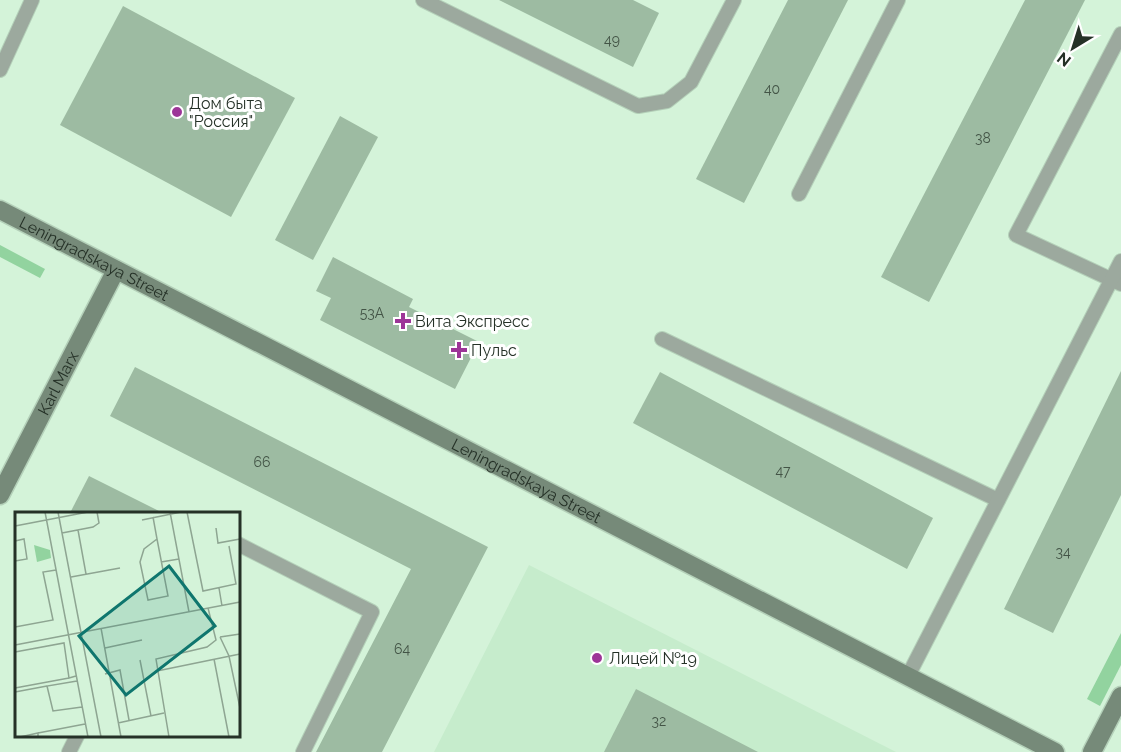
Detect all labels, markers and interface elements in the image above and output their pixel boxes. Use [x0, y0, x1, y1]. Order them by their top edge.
north arrow [1043, 18, 1103, 78]
house number: 49 [604, 32, 620, 48]
text: N [1053, 48, 1075, 71]
house number: 40 [764, 81, 780, 97]
place label: Дом быта "Россия" [189, 94, 263, 131]
marker: Дом быта "Россия" [170, 105, 184, 119]
house number: 38 [975, 130, 991, 146]
street label: Leningradskaya Street [16, 212, 173, 305]
house number: 53А [360, 305, 385, 321]
place label: Вита Экспресс [415, 312, 530, 331]
marker: Вита Экспресс [396, 314, 410, 328]
place label: Пульс [471, 341, 517, 360]
marker: Пульс [452, 343, 466, 357]
street label: Karl Marx [33, 348, 82, 418]
street label: Leningradskaya Street [449, 434, 605, 527]
house number: 66 [254, 454, 270, 470]
house number: 47 [775, 463, 791, 479]
inset map [15, 512, 240, 737]
house number: 34 [1055, 544, 1071, 560]
house number: 64 [394, 641, 410, 657]
place label: Лицей №19 [609, 649, 697, 668]
marker: Лицей №19 [590, 651, 604, 665]
house number: 32 [652, 713, 666, 729]

